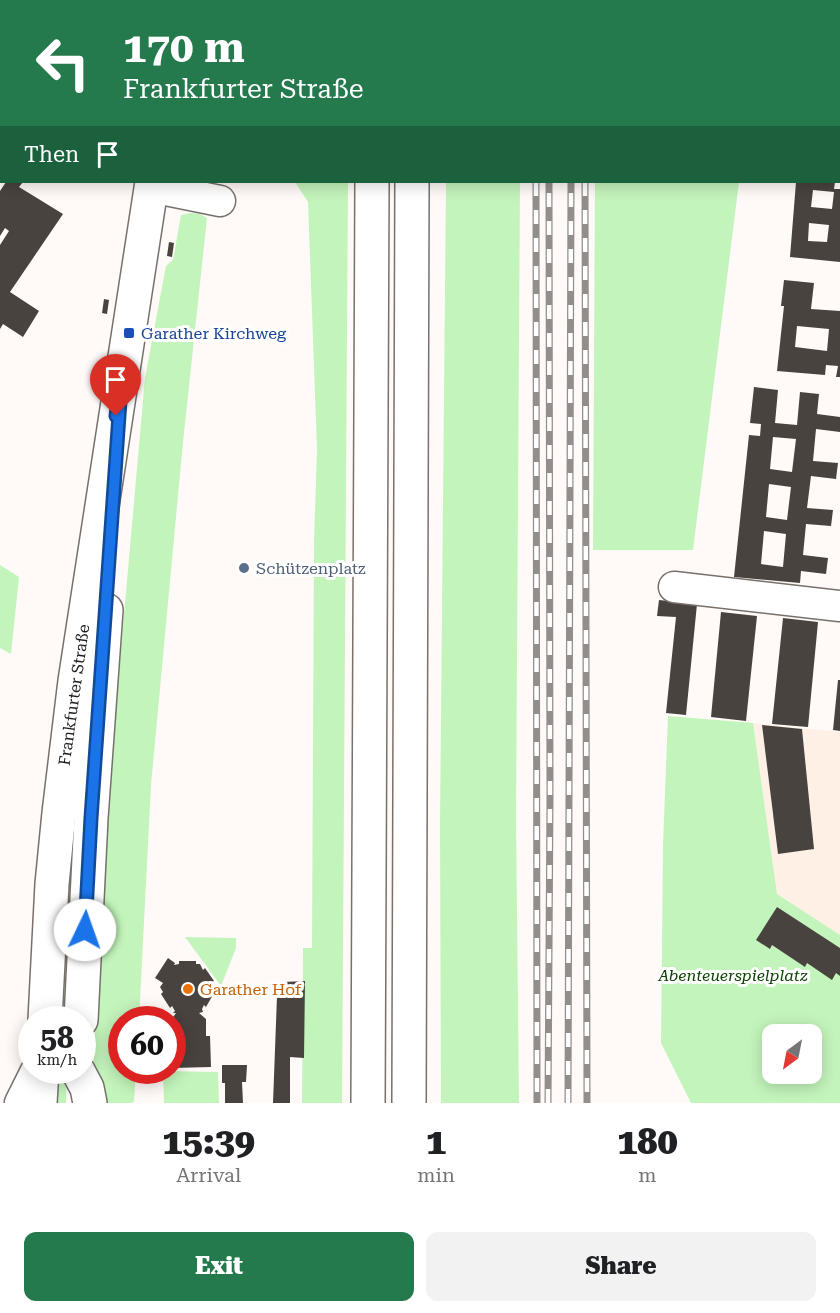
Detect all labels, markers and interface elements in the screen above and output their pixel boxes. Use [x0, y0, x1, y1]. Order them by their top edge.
text: 170 m [123, 23, 245, 72]
icon: left [24, 24, 102, 102]
text: Frankfurter Straße [123, 73, 364, 105]
icon: arrive [91, 138, 124, 171]
text: Then [24, 142, 79, 167]
place label: Garather Kirchweg [141, 324, 287, 343]
marker: Garather Kirchweg [122, 326, 136, 340]
pin [90, 354, 141, 416]
icon: arrive [99, 363, 132, 396]
place label: Schützenplatz [256, 559, 366, 578]
marker: Schützenplatz [237, 561, 251, 575]
street label: Frankfurter Straße [55, 623, 93, 767]
position arrow [53, 898, 117, 962]
park label: Abenteuerspielplatz [657, 966, 808, 985]
place label: Garather Hof [200, 980, 302, 999]
marker: Garather Hof [181, 982, 195, 996]
speed limit sign: 60 [108, 1006, 186, 1084]
text: 58 [40, 1020, 74, 1055]
north arrow [762, 1024, 822, 1084]
map controls [762, 1024, 822, 1084]
text: km/h [37, 1051, 77, 1069]
text: 15:39 [162, 1121, 255, 1163]
text: 1 [426, 1121, 446, 1163]
text: 180 [617, 1121, 678, 1163]
text: Arrival [176, 1163, 241, 1187]
text: min [417, 1163, 455, 1187]
text: m [638, 1163, 657, 1187]
button: Exit [24, 1232, 414, 1301]
button: Share [426, 1232, 816, 1301]

